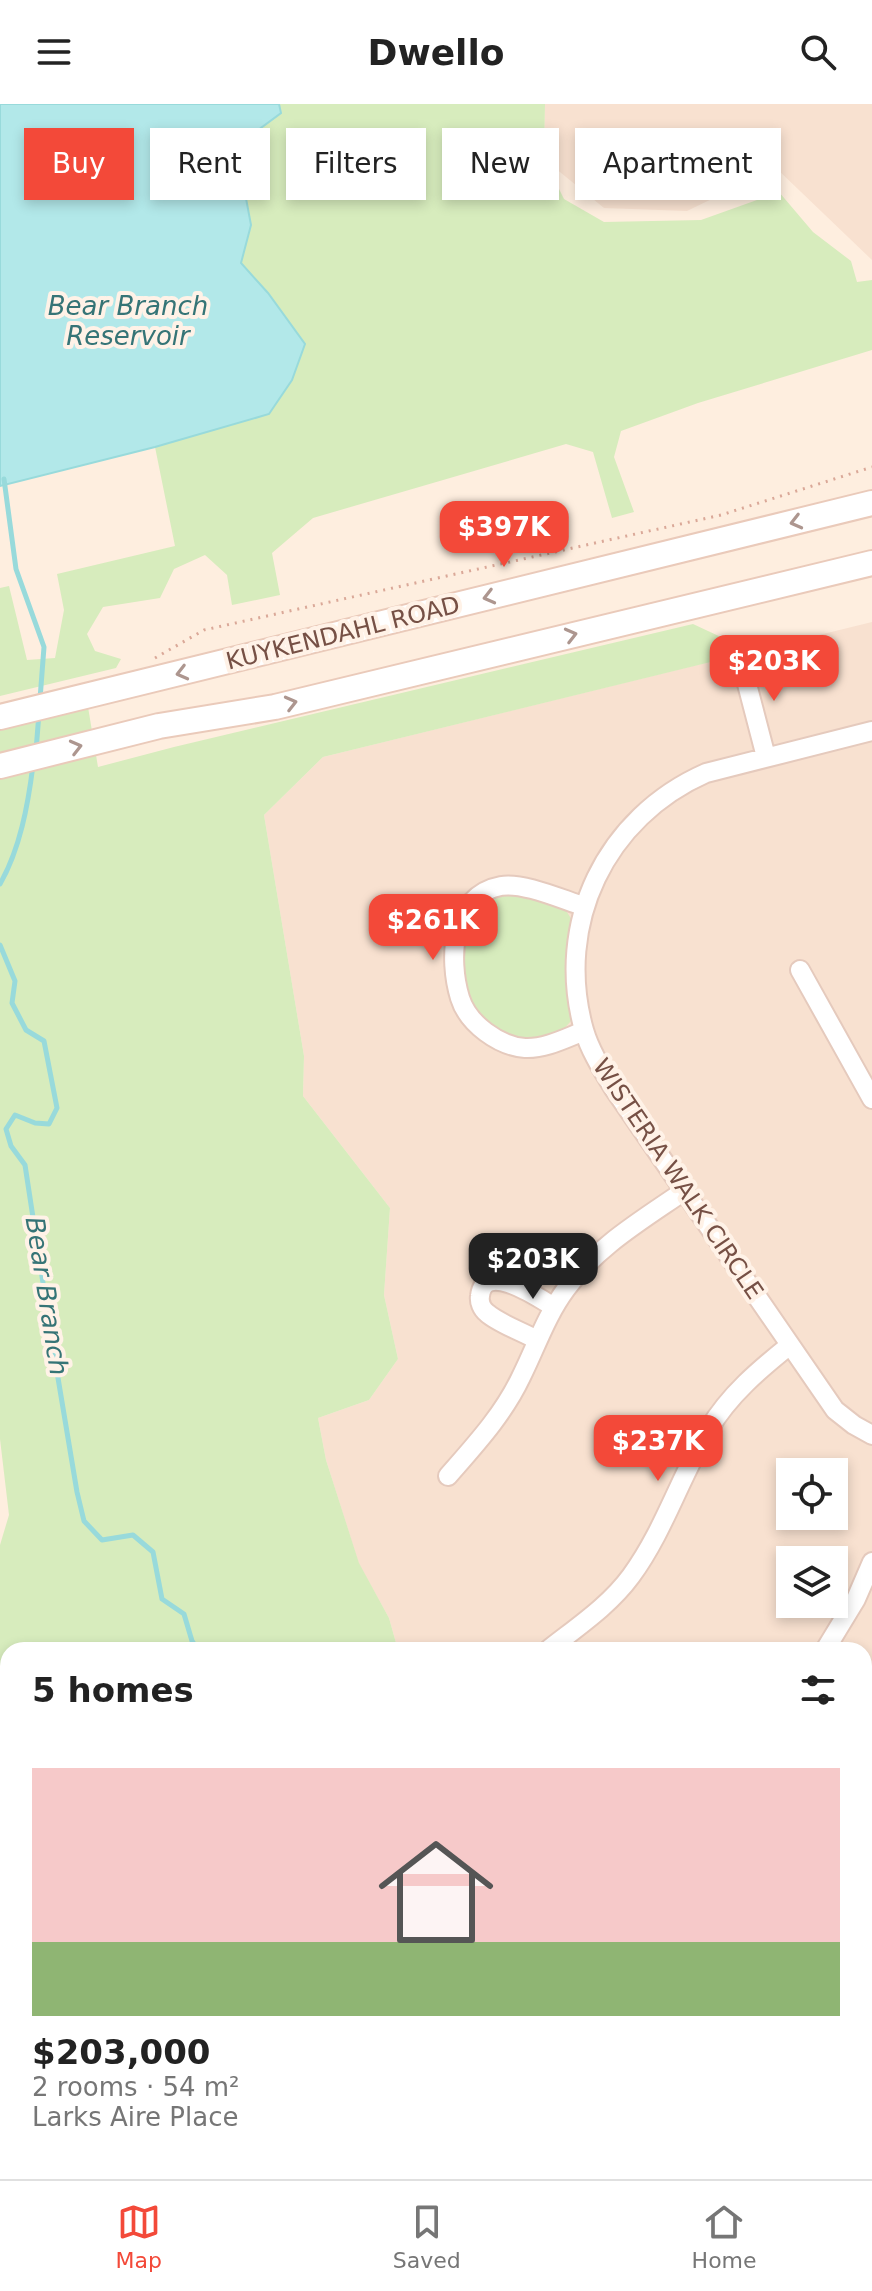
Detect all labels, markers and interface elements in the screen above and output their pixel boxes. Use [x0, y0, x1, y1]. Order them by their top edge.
icon: menu [32, 30, 76, 74]
icon: search [796, 30, 840, 74]
text: Dwello [368, 32, 504, 73]
chip: Buy [24, 128, 134, 200]
chip: Rent [150, 128, 270, 200]
chip: Filters [286, 128, 426, 200]
chip: New [442, 128, 559, 200]
chip: Apartment [575, 128, 781, 200]
water label: Bear Branch Reservoir [48, 291, 208, 351]
pin: $397K [448, 501, 560, 569]
text: $397K [458, 512, 550, 542]
one-way arrow [790, 513, 804, 530]
one-way arrow [483, 588, 497, 605]
street label: KUYKENDAHL ROAD [223, 590, 463, 676]
one-way arrow [563, 628, 577, 645]
pin: $203K [718, 635, 830, 703]
text: $203K [728, 646, 820, 676]
one-way arrow [176, 663, 190, 680]
one-way arrow [283, 695, 297, 712]
one-way arrow [68, 739, 82, 756]
pin: $261K [377, 894, 489, 962]
text: $261K [387, 905, 479, 935]
street label: WISTERIA WALK CIRCLE [587, 1054, 769, 1304]
water label: Bear Branch [20, 1214, 74, 1378]
pin: $203K [477, 1233, 589, 1301]
text: $203K [487, 1244, 579, 1274]
pin: $237K [602, 1415, 714, 1483]
text: $237K [612, 1426, 704, 1456]
map controls [776, 1458, 848, 1618]
button: locate [776, 1458, 848, 1530]
button: layers [776, 1546, 848, 1618]
icon: filters [796, 1668, 840, 1712]
text: 5 homes [32, 1670, 194, 1710]
icon: home [364, 1820, 508, 1964]
text: $203,000 [32, 2032, 211, 2072]
text: 2 rooms · 54 m² [32, 2072, 240, 2102]
text: Larks Aire Place [32, 2102, 239, 2132]
tab: Map [115, 2200, 162, 2273]
tab: Saved [393, 2200, 461, 2273]
tab: Home [692, 2200, 757, 2273]

